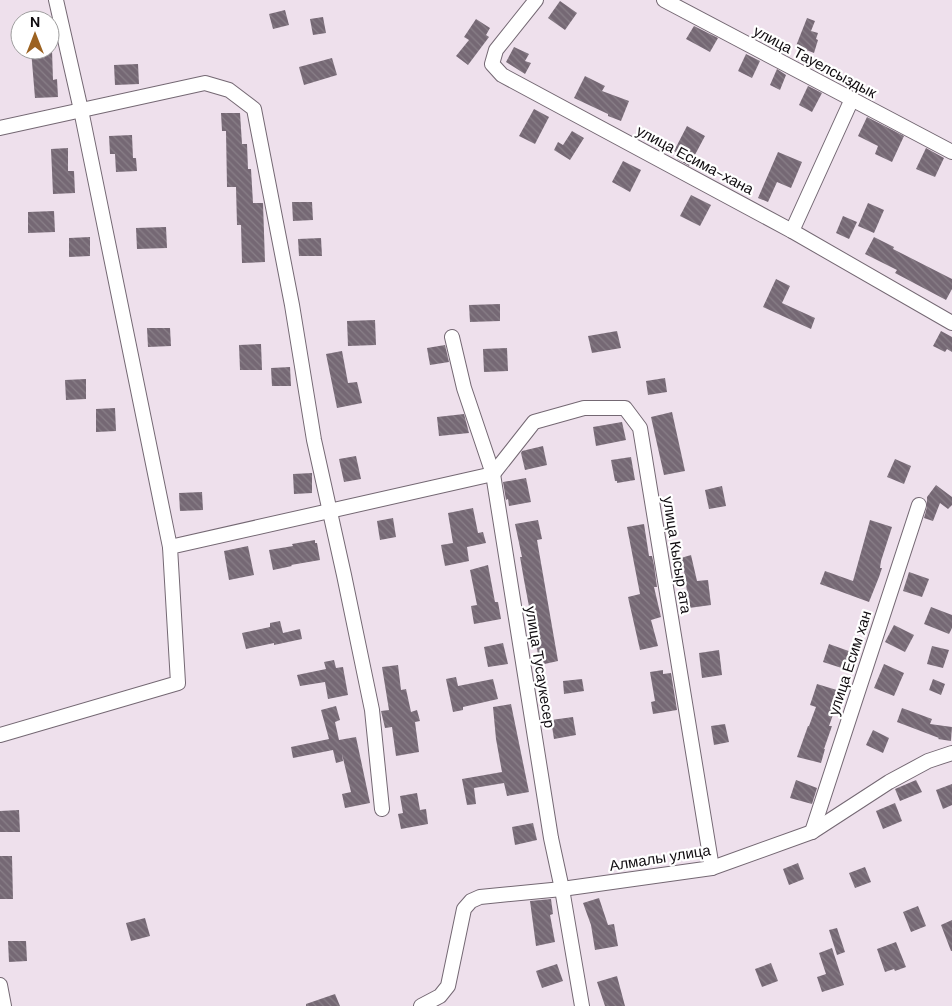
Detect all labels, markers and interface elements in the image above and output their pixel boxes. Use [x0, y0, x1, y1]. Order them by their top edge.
north arrow [10, 10, 60, 60]
text: N [30, 13, 40, 31]
street label: улица Тауелсыздык [750, 21, 880, 103]
street label: улица Есима-хана [633, 121, 758, 200]
street label: улица Кысыр ата [658, 495, 696, 616]
street label: улица Тусаукесер [520, 605, 560, 729]
street label: улица Есим хан [824, 608, 876, 718]
street label: Алмалы улица [608, 840, 713, 876]

